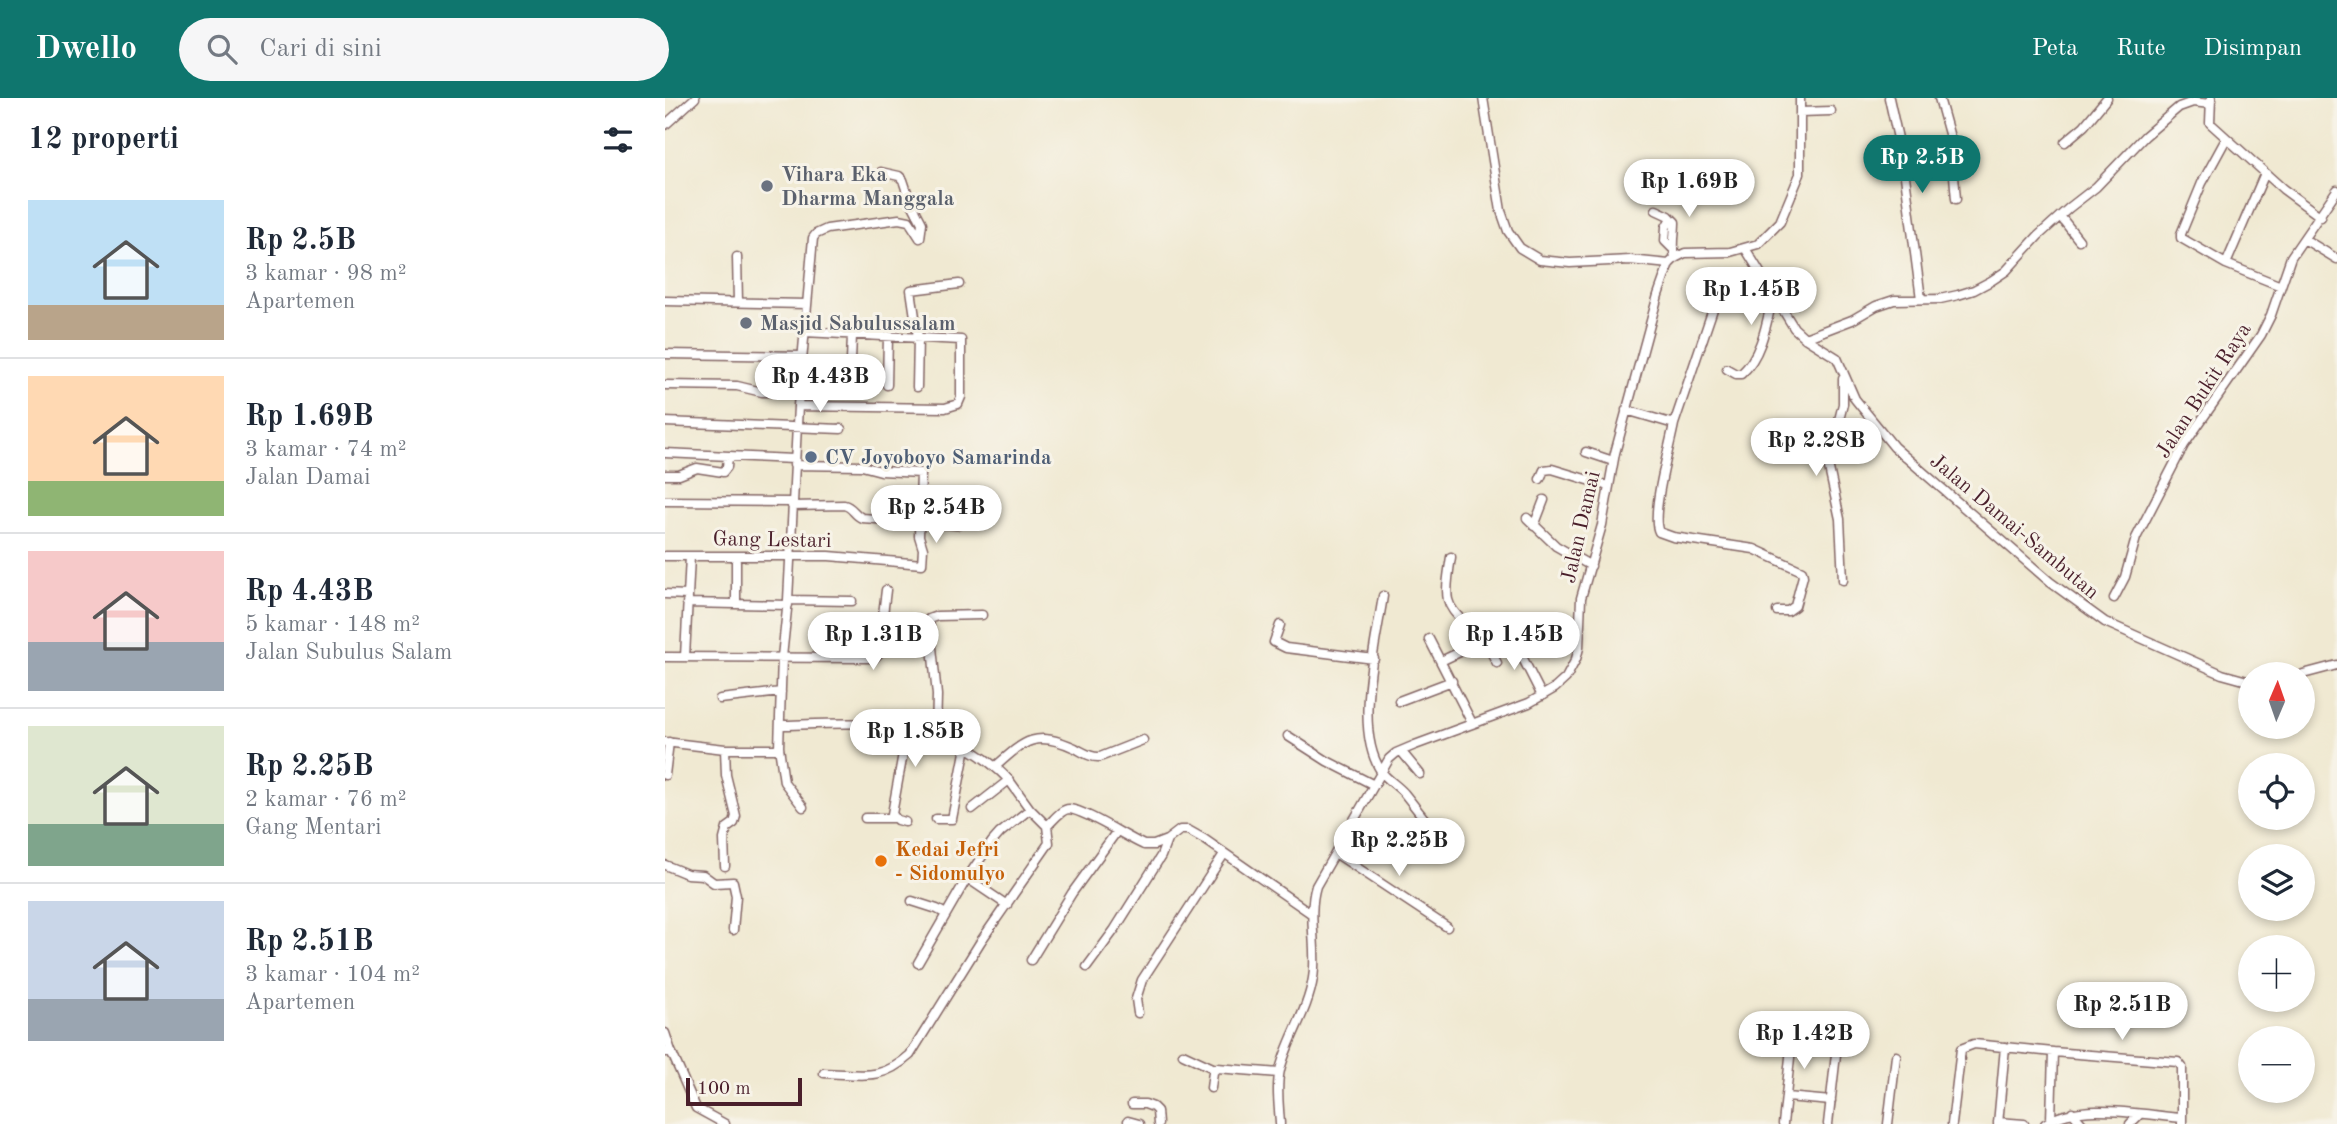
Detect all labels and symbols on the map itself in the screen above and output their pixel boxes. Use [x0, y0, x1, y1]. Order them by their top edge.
pin: Rp 2.5B [1857, 136, 1987, 195]
pin: Rp 1.69B [1617, 159, 1761, 219]
place label: Vihara Eka Dharma Manggala [781, 165, 955, 210]
marker: Vihara Eka Dharma Manggala [759, 178, 775, 194]
pin: Rp 1.45B [1679, 268, 1823, 327]
place label: Masjid Sabulussalam [760, 314, 956, 335]
marker: Masjid Sabulussalam [738, 315, 754, 331]
street label: Jalan Bukit Raya [2153, 320, 2256, 462]
pin: Rp 4.43B [748, 354, 892, 414]
pin: Rp 2.28B [1744, 418, 1888, 478]
place label: CV Joyoboyo Samarinda [825, 448, 1052, 469]
marker: CV Joyoboyo Samarinda [803, 449, 819, 465]
street label: Jalan Damai-Sambutan [1926, 451, 2102, 604]
street label: Jalan Damai [1558, 469, 1605, 585]
pin: Rp 2.54B [864, 486, 1008, 545]
street label: Gang Lestari [712, 529, 832, 552]
pin: Rp 1.31B [801, 612, 945, 672]
pin: Rp 1.45B [1442, 612, 1586, 672]
north arrow [2238, 662, 2315, 738]
pin: Rp 1.85B [843, 710, 987, 769]
pin: Rp 2.25B [1327, 818, 1471, 878]
place label: Kedai Jefri - Sidomulyo [895, 840, 1005, 885]
marker: Kedai Jefri - Sidomulyo [873, 853, 889, 869]
pin: Rp 2.51B [2050, 982, 2194, 1042]
pin: Rp 1.42B [1732, 1012, 1876, 1071]
scale bar [686, 1075, 801, 1107]

